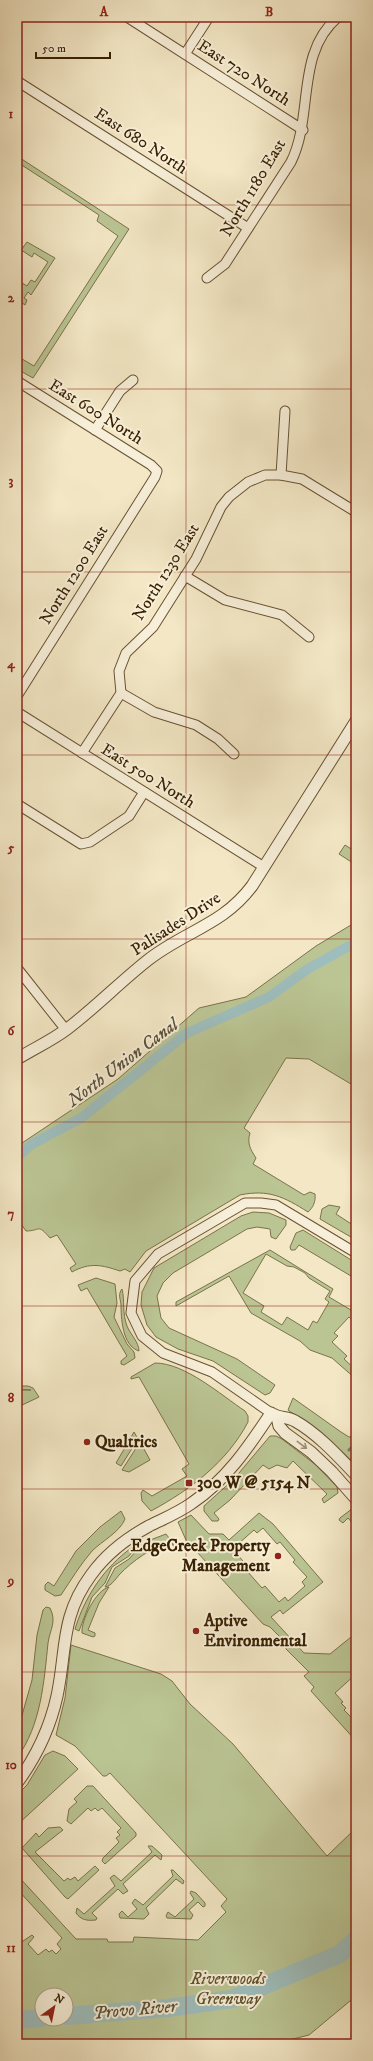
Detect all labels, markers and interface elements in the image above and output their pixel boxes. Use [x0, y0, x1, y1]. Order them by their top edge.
text: A [99, 4, 109, 20]
text: B [265, 4, 273, 20]
scale bar [36, 34, 110, 60]
street label: East 720 North [193, 35, 295, 111]
text: 50 m [42, 41, 66, 56]
street label: East 680 North [90, 103, 192, 179]
text: 1 [9, 106, 14, 122]
street label: North 1180 East [215, 135, 291, 241]
text: 2 [8, 290, 15, 306]
street label: East 600 North [45, 374, 147, 450]
text: 3 [9, 473, 14, 489]
street label: North 1230 East [127, 519, 205, 625]
street label: North 1200 East [35, 521, 114, 629]
text: 4 [6, 656, 15, 673]
street label: East 500 North [97, 738, 199, 814]
text: 5 [7, 840, 15, 856]
street label: Palisades Drive [127, 887, 225, 961]
water label: North Union Canal [62, 1013, 185, 1113]
text: 6 [8, 1023, 16, 1039]
text: 7 [8, 1206, 15, 1222]
text: 8 [8, 1390, 15, 1406]
place label: Qualtrics [95, 1431, 158, 1453]
marker: Qualtrics [82, 1437, 92, 1447]
one-way arrow [296, 1441, 307, 1450]
place label: 300 W @ 5154 N [197, 1472, 311, 1494]
marker: 300 W @ 5154 N [184, 1478, 194, 1488]
place label: EdgeCreek Property Management [131, 1535, 271, 1577]
marker: EdgeCreek Property Management [273, 1551, 283, 1561]
text: 9 [7, 1573, 14, 1589]
place label: Aptive Environmental [203, 1610, 307, 1652]
marker: Aptive Environmental [191, 1626, 201, 1636]
text: 10 [5, 1757, 17, 1773]
text: 11 [6, 1940, 16, 1956]
park label: Riverwoods Greenway [189, 1968, 266, 2010]
north arrow [34, 1987, 74, 2027]
text: N [51, 1991, 67, 2008]
water label: Provo River [92, 1995, 179, 2025]

